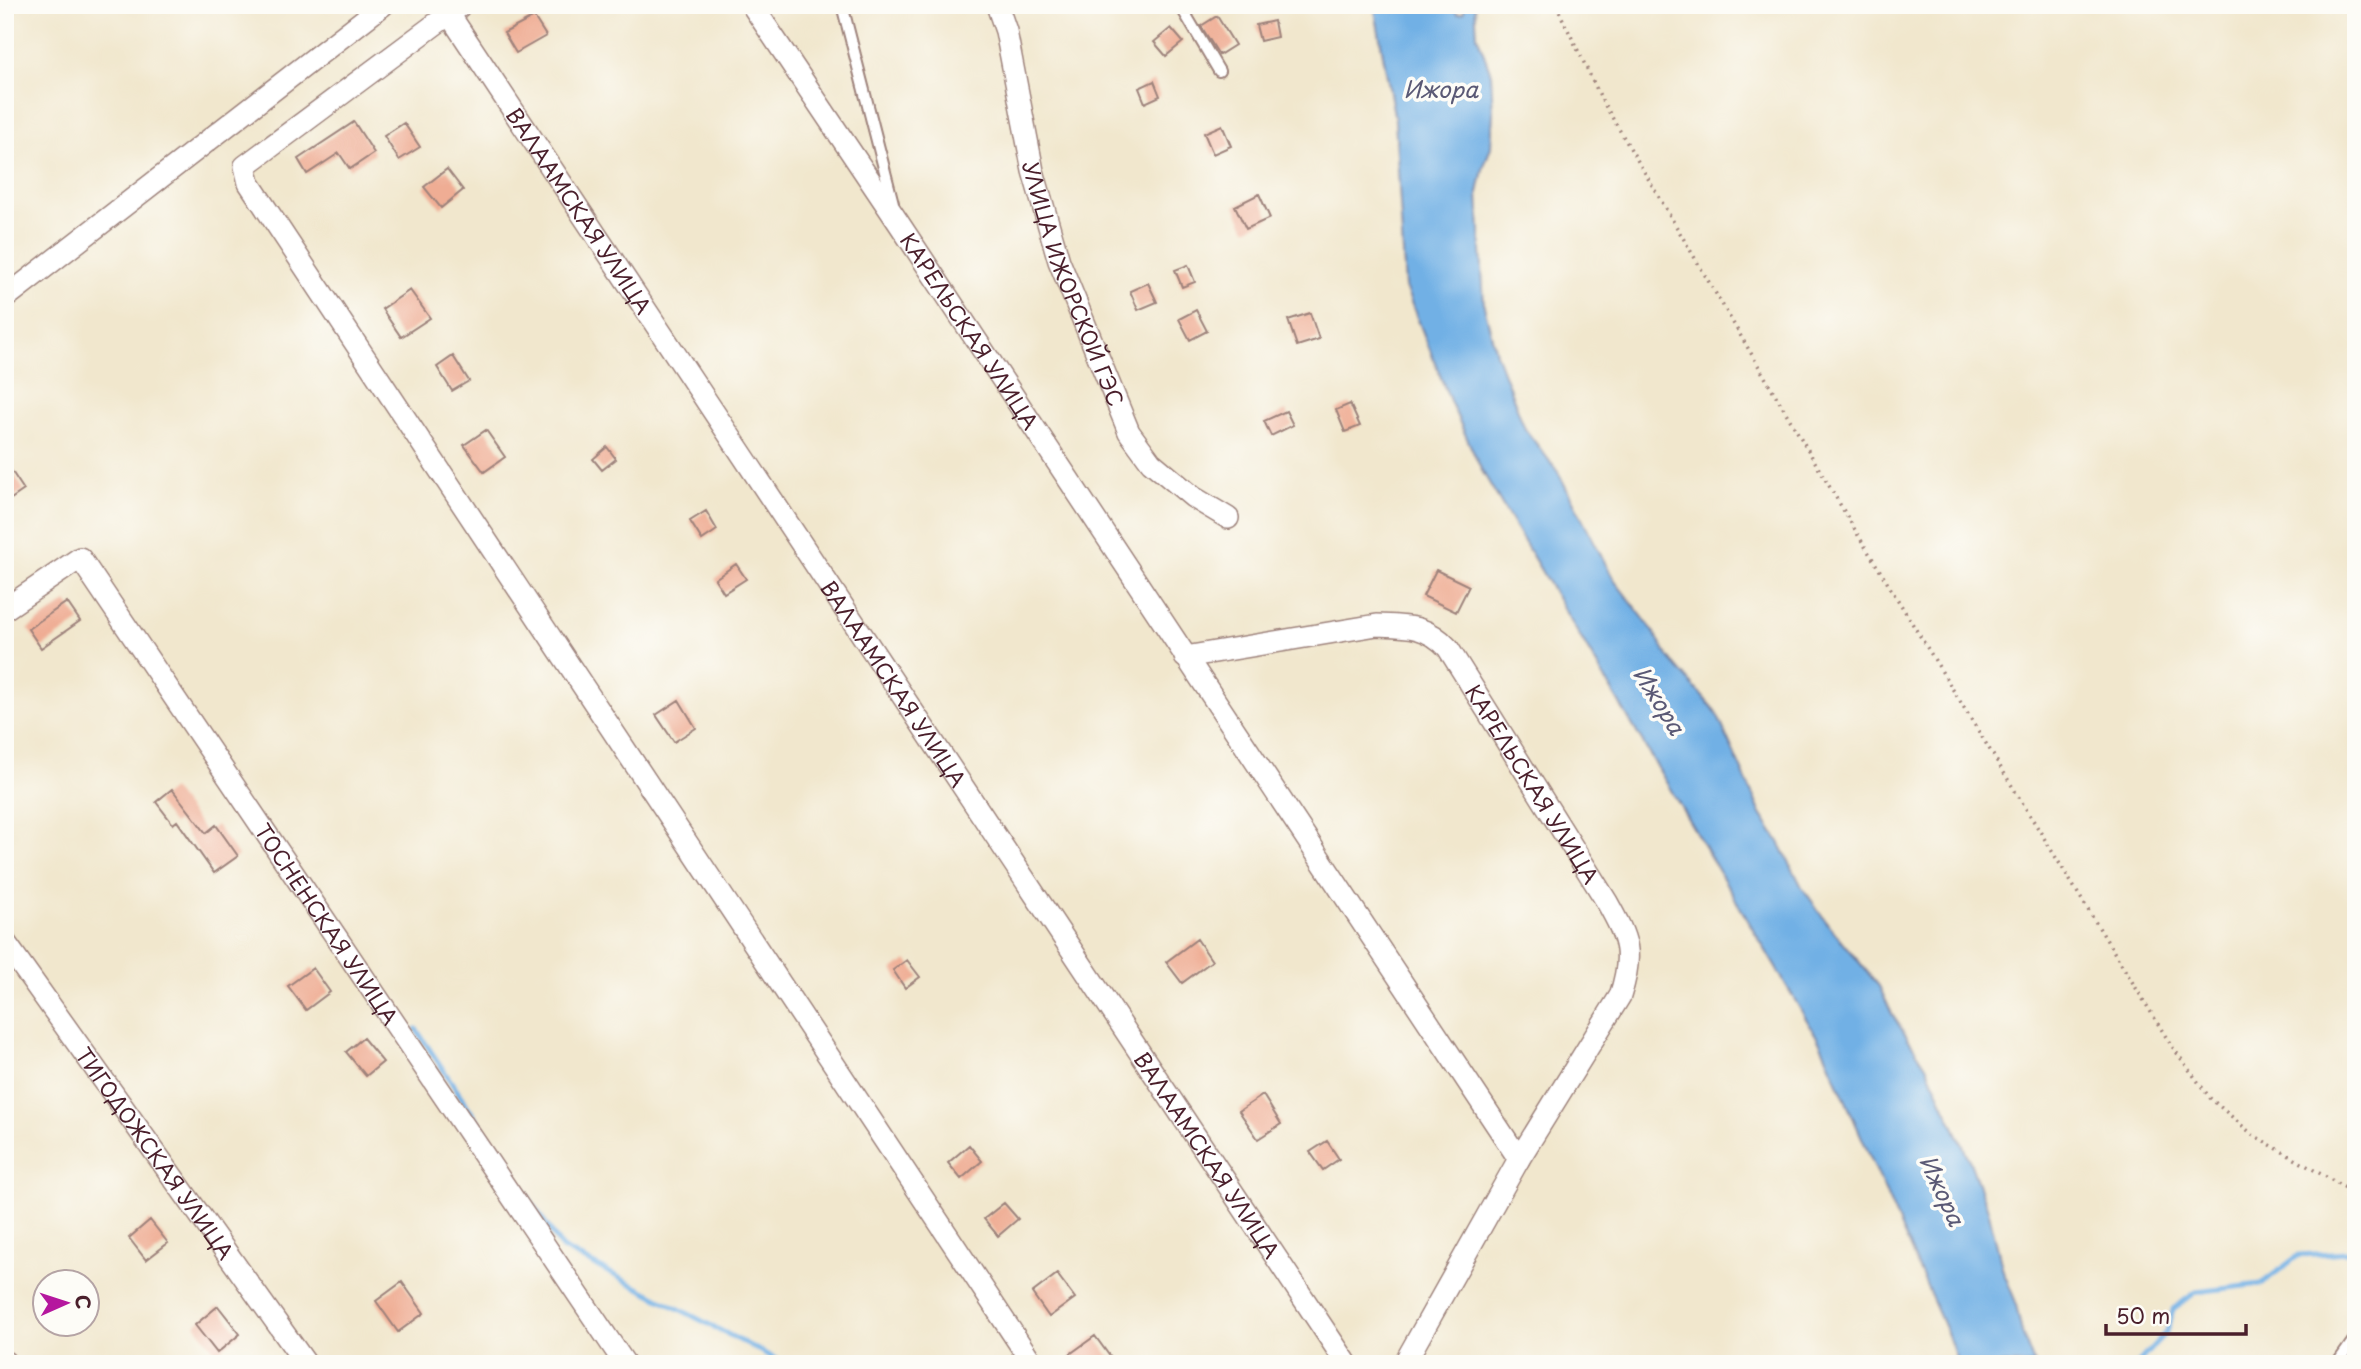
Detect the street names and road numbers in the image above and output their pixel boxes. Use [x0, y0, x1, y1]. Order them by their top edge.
street label: ВАЛААМСКАЯ УЛИЦА [499, 101, 660, 320]
street label: УЛИЦА ИЖОРСКОЙ ГЭС [1016, 159, 1133, 411]
street label: КАРЕЛЬСКАЯ УЛИЦА [893, 226, 1047, 435]
street label: ВАЛААМСКАЯ УЛИЦА [814, 573, 975, 793]
street label: КАРЕЛЬСКАЯ УЛИЦА [1458, 678, 1607, 890]
street label: ТОСНЕНСКАЯ УЛИЦА [248, 816, 407, 1031]
street label: ТИГОДОЖСКАЯ УЛИЦА [69, 1040, 242, 1266]
street label: ВАЛААМСКАЯ УЛИЦА [1127, 1045, 1288, 1264]

